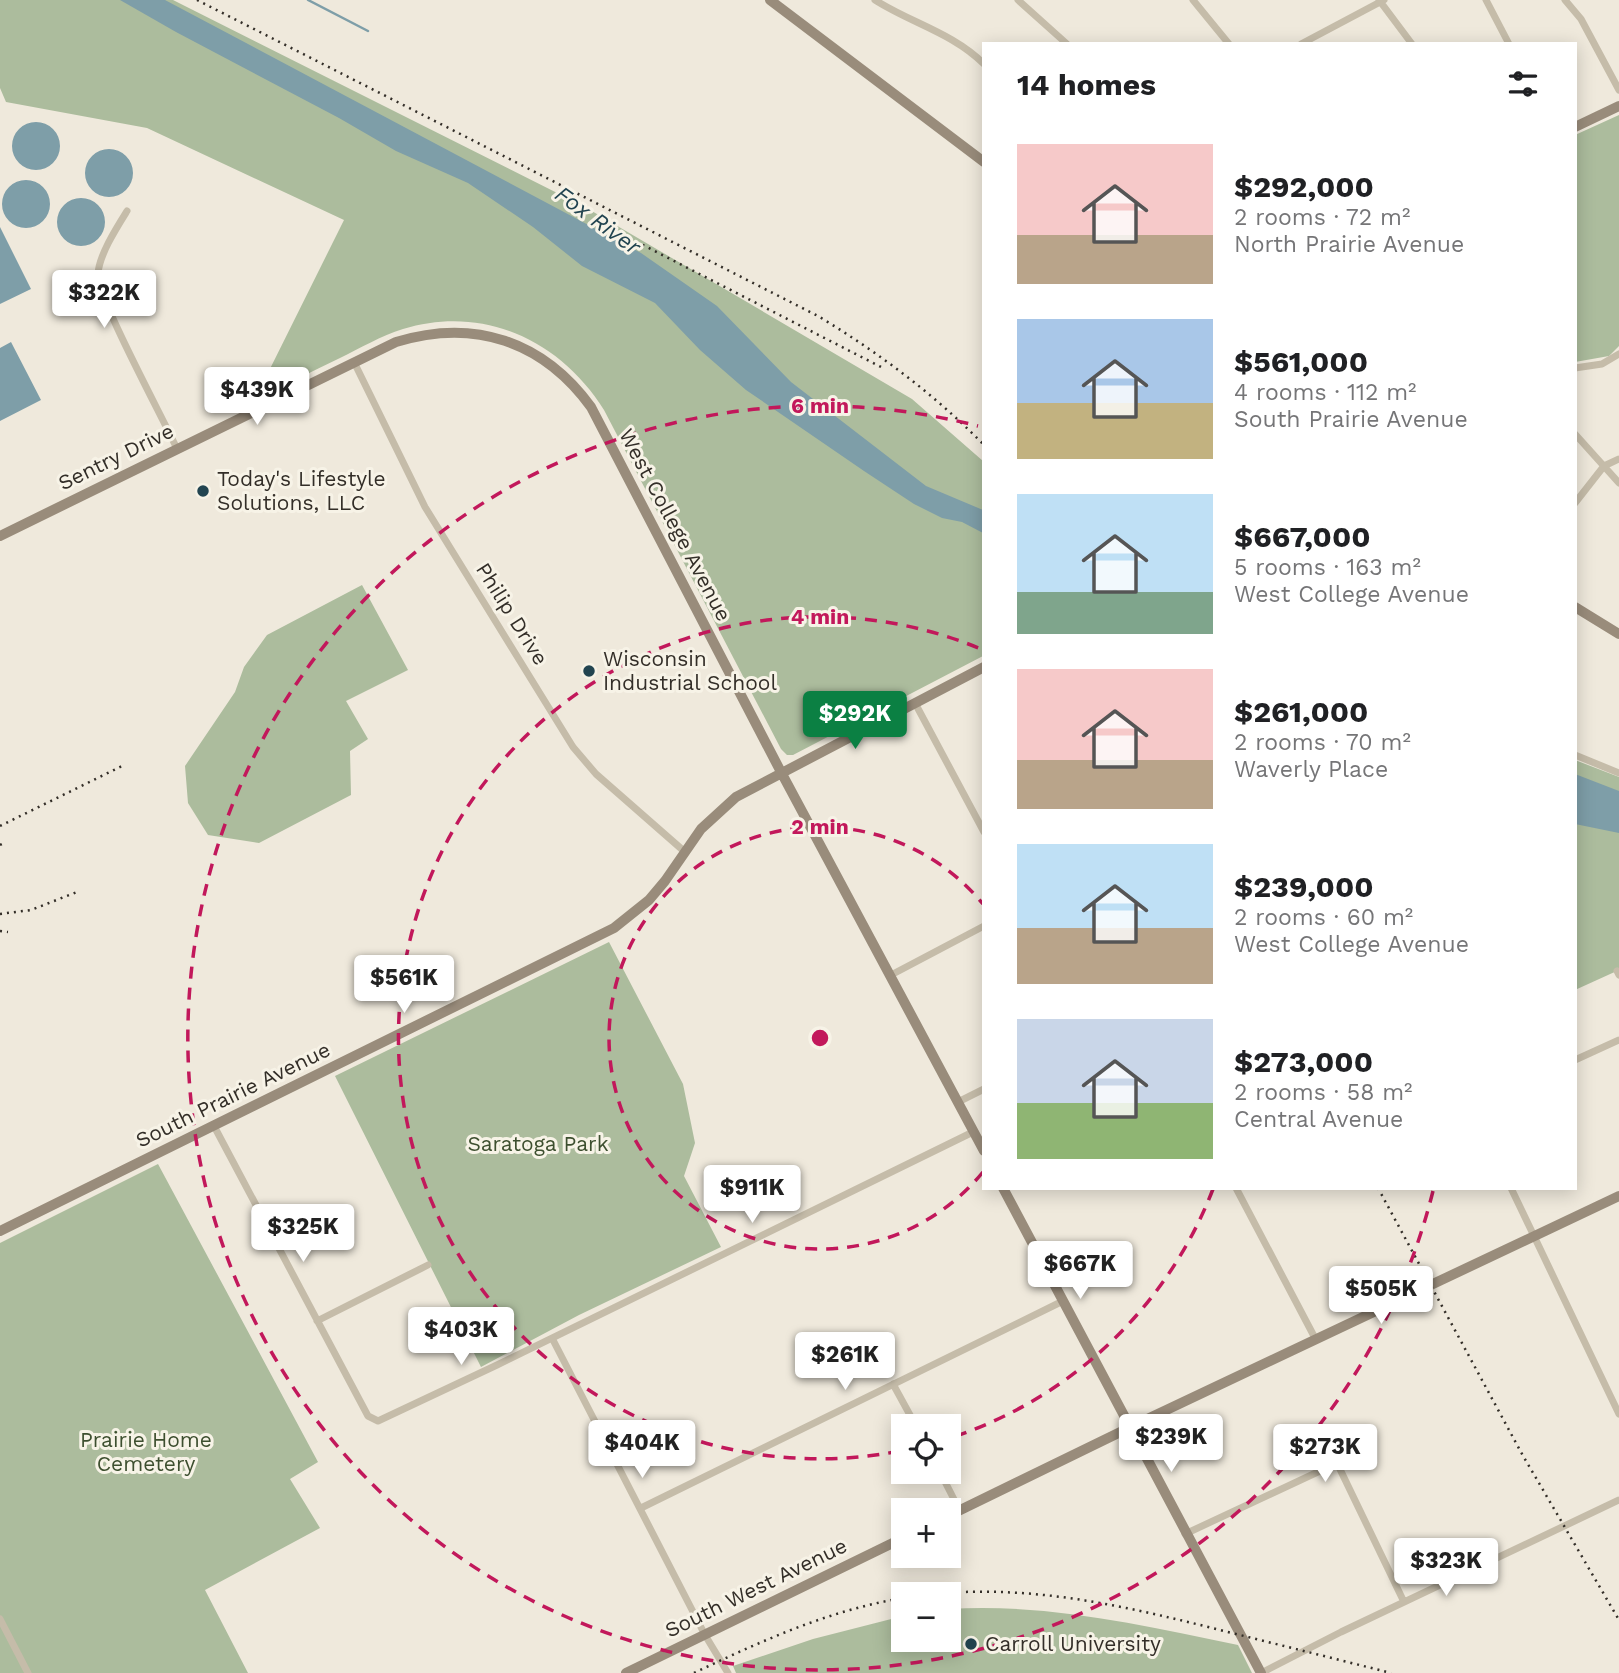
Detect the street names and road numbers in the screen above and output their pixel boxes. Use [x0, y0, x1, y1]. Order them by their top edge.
street label: Sentry Drive [54, 418, 178, 495]
street label: West College Avenue [614, 424, 737, 625]
street label: Philip Drive [471, 558, 554, 670]
street label: South Prairie Avenue [131, 1037, 334, 1153]
street label: South West Avenue [661, 1533, 851, 1643]

